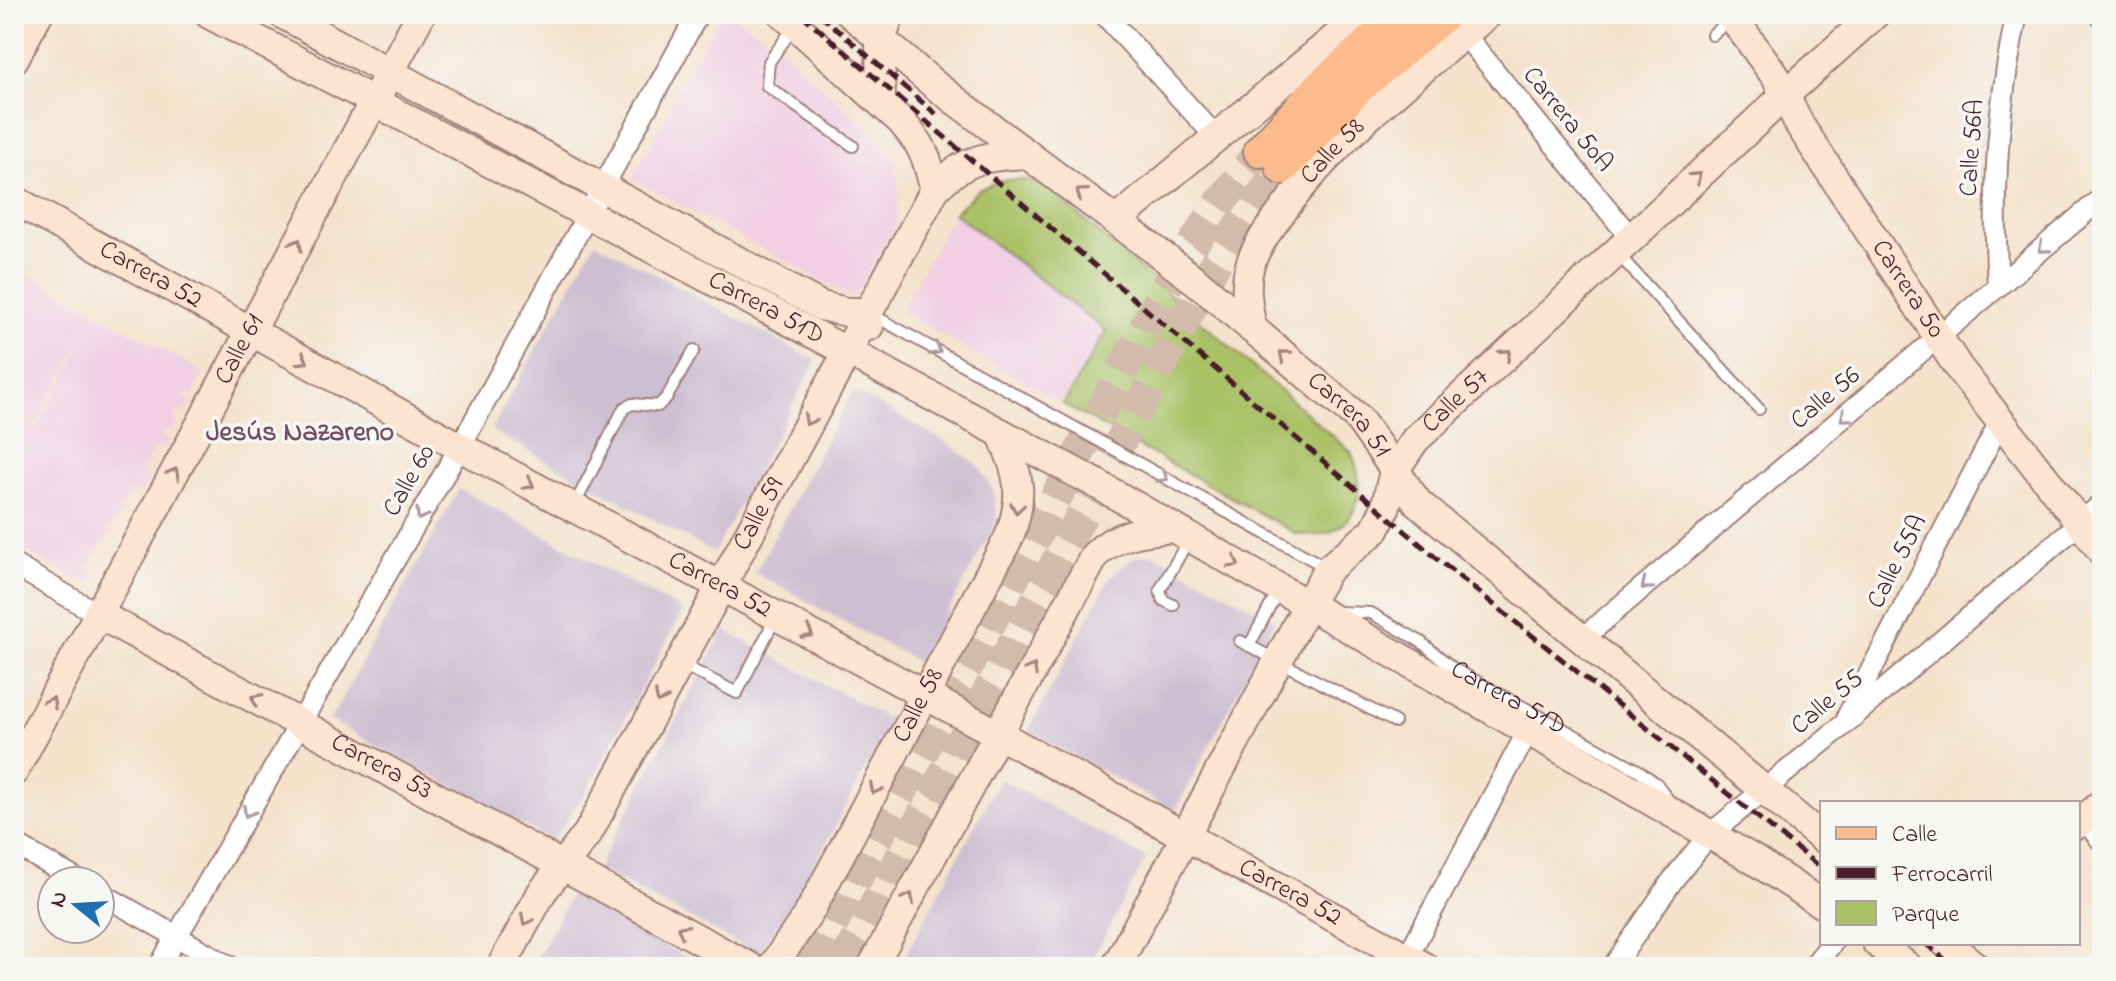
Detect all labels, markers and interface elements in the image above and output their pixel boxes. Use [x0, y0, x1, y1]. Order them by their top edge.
street label: Carrera 50A [1512, 59, 1622, 181]
street label: Calle 56A [1951, 98, 1995, 198]
street label: Calle 58 [1292, 109, 1375, 194]
one-way arrow [1687, 173, 1702, 187]
one-way arrow [1075, 188, 1089, 202]
street label: Carrera 52 [92, 232, 209, 319]
street label: Carrera 50 [1861, 233, 1953, 346]
one-way arrow [287, 239, 303, 253]
one-way arrow [2037, 239, 2052, 253]
street label: Carrera 51D [701, 262, 831, 355]
street label: Calle 61 [206, 308, 275, 392]
one-way arrow [927, 340, 942, 356]
one-way arrow [294, 350, 308, 366]
one-way arrow [1278, 350, 1293, 365]
one-way arrow [1496, 350, 1511, 364]
street label: Calle 56 [1783, 358, 1869, 440]
street label: Calle 57 [1414, 360, 1499, 443]
street label: Carrera 51 [1298, 363, 1400, 466]
one-way arrow [1839, 407, 1854, 422]
one-way arrow [804, 411, 819, 426]
district label: Jesús Nazareno [206, 413, 394, 454]
street label: Calle 60 [374, 438, 446, 524]
one-way arrow [164, 467, 179, 481]
one-way arrow [1155, 467, 1169, 482]
street label: Calle 59 [724, 471, 795, 558]
one-way arrow [520, 474, 534, 490]
one-way arrow [1009, 501, 1026, 515]
one-way arrow [415, 506, 431, 521]
street label: Calle 55A [1858, 508, 1938, 616]
street label: Carrera 52 [661, 542, 778, 629]
one-way arrow [1226, 553, 1241, 568]
one-way arrow [1641, 575, 1655, 590]
one-way arrow [799, 623, 814, 638]
street label: Carrera 51D [1443, 651, 1573, 746]
street label: Calle 55 [1783, 661, 1873, 745]
street label: Calle 58 [884, 662, 955, 750]
one-way arrow [1023, 663, 1038, 678]
one-way arrow [655, 690, 670, 705]
one-way arrow [250, 694, 264, 709]
one-way arrow [42, 696, 57, 711]
street label: Carrera 53 [324, 724, 439, 810]
one-way arrow [869, 780, 885, 795]
legend [1820, 801, 2080, 945]
one-way arrow [242, 804, 258, 818]
text: Calle [1892, 818, 1937, 853]
street label: Carrera 52 [1231, 850, 1348, 937]
text: Ferrocarril [1891, 858, 1993, 893]
north arrow [36, 865, 116, 945]
text: N [42, 888, 77, 912]
one-way arrow [900, 892, 915, 907]
text: Parque [1892, 898, 1959, 933]
one-way arrow [520, 911, 536, 926]
one-way arrow [675, 924, 690, 939]

